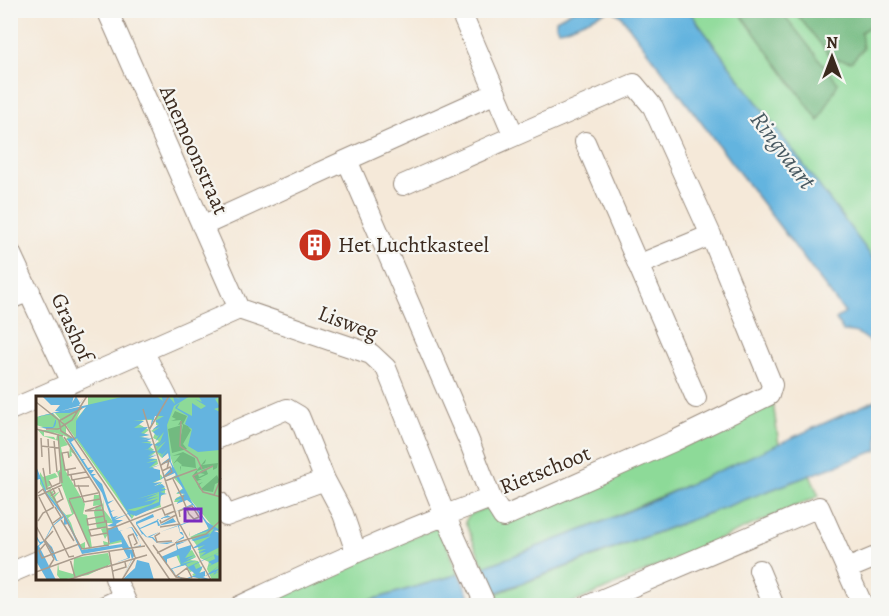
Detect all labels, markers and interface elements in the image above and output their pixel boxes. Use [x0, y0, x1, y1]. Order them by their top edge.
north arrow [802, 27, 862, 87]
text: N [826, 32, 838, 54]
street label: Anemoonstraat [152, 80, 236, 219]
water label: Ringvaart [743, 105, 823, 196]
building icon: Het Luchtkasteel [297, 227, 333, 263]
place label: Het Luchtkasteel [338, 230, 489, 260]
street label: Grashof [44, 288, 101, 368]
street label: Lisweg [314, 298, 382, 348]
inset map [36, 396, 220, 580]
street label: Rietschoot [495, 438, 595, 502]

